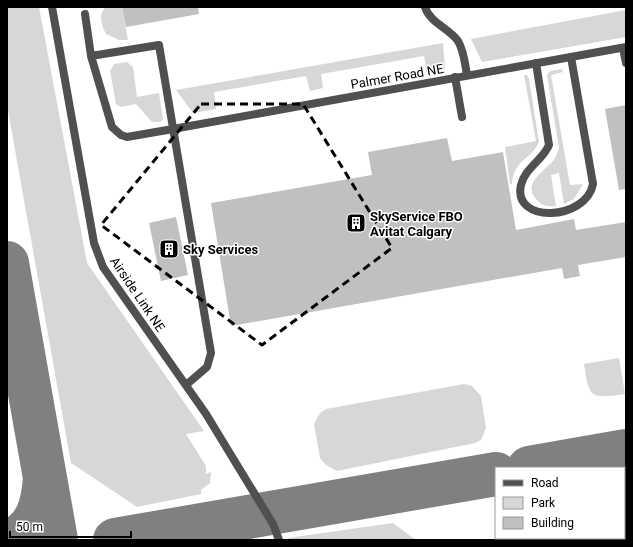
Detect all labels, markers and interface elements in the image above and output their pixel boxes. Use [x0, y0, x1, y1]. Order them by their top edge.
street label: Palmer Road NE [349, 61, 445, 92]
place label: SkyService FBO Avitat Calgary [370, 209, 463, 239]
building icon: SkyService FBO Avitat Calgary [345, 212, 367, 234]
building icon: Sky Services [158, 238, 180, 260]
place label: Sky Services [183, 242, 258, 257]
street label: Airside Link NE [107, 254, 168, 335]
legend [495, 467, 625, 539]
text: Road [531, 476, 559, 490]
text: Park [531, 496, 556, 510]
scale bar [10, 513, 131, 539]
text: Building [531, 516, 574, 530]
text: 50 m [16, 520, 43, 534]

